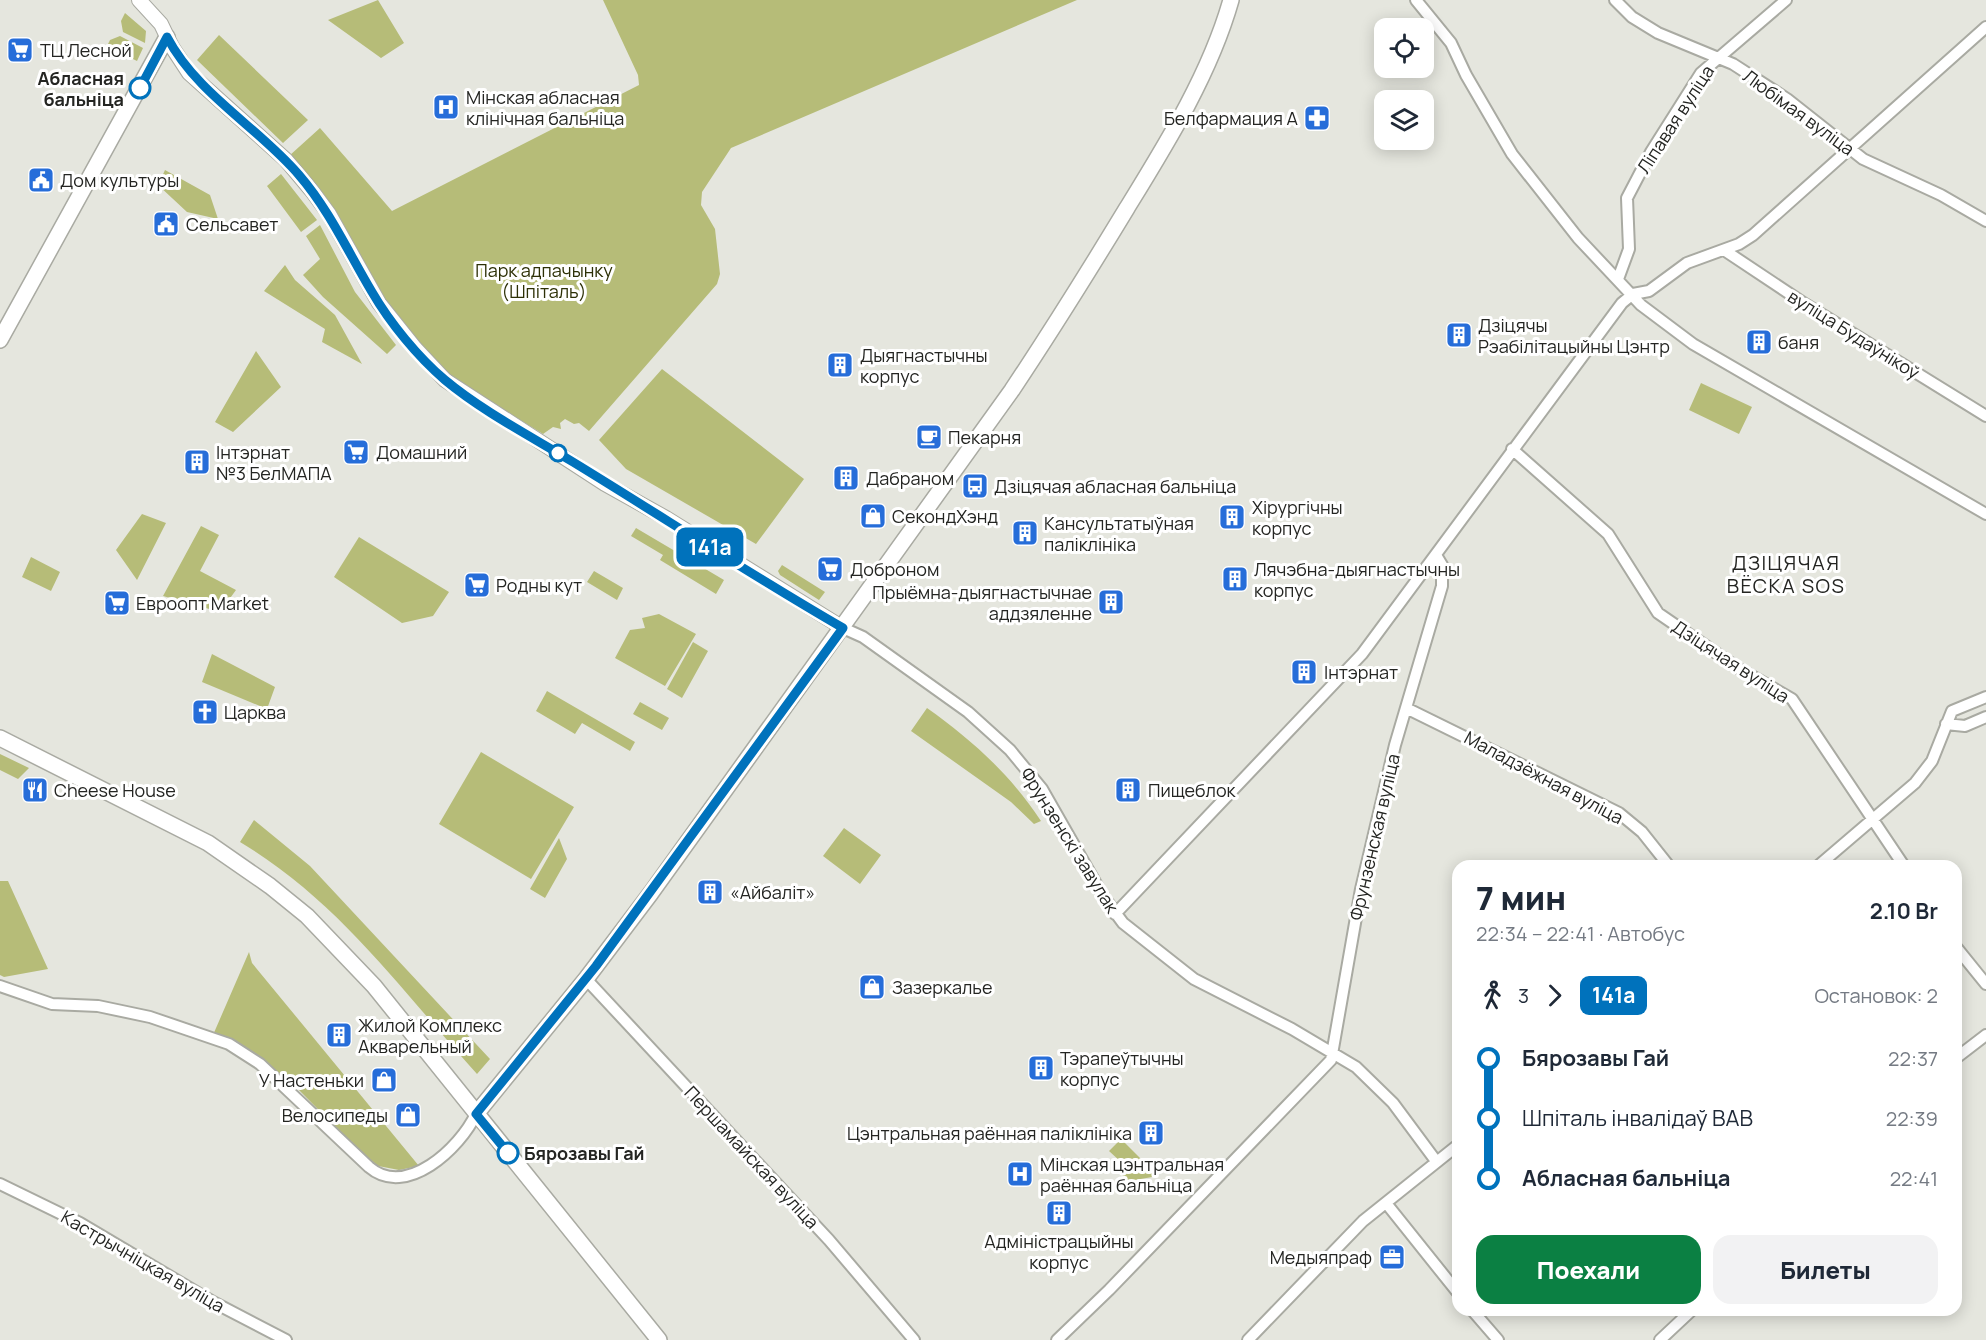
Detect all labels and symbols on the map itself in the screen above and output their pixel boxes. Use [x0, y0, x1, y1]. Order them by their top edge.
supermarket icon: ТЦ Лесной [5, 35, 35, 65]
place label: ТЦ Лесной [40, 38, 132, 62]
street label: Ліпавая вуліца [1631, 60, 1719, 178]
street label: Любімая вуліца [1739, 64, 1859, 160]
place label: Абласная бальніца [37, 66, 124, 111]
marker: Абласная бальніца [129, 77, 151, 99]
place label: Мінская абласная клінічная бальніца [466, 85, 624, 130]
hospital icon: Мінская абласная клінічная бальніца [431, 92, 461, 122]
pharmacy icon: Белфармация А [1302, 103, 1332, 133]
place label: Белфармация А [1164, 106, 1299, 130]
public building icon: Дом культуры [26, 165, 56, 195]
place label: Дом культуры [60, 168, 179, 192]
public building icon: Сельсавет [151, 209, 181, 239]
place label: Сельсавет [186, 212, 278, 236]
park label: Парк адпачынку (Шпіталь) [475, 258, 613, 303]
street label: вуліца Будаўнікоў [1784, 284, 1925, 384]
place label: Дзіцячы Рэабілітацыйны Цэнтр [1478, 313, 1670, 358]
building icon: Дзіцячы Рэабілітацыйны Цэнтр [1444, 320, 1474, 350]
building icon: баня [1744, 327, 1774, 357]
place label: баня [1778, 330, 1819, 354]
place label: Дыягнастычны корпус [860, 343, 988, 388]
building icon: Дыягнастычны корпус [825, 350, 855, 380]
cafe icon: Пекарня [914, 422, 944, 452]
place label: Пекарня [948, 425, 1021, 449]
supermarket icon: Домашний [341, 437, 371, 467]
place label: Інтэрнат №3 БелМАПА [216, 440, 332, 485]
place label: Домашний [376, 440, 467, 464]
unlabelled marker [549, 444, 567, 462]
building icon: Інтэрнат №3 БелМАПА [182, 447, 212, 477]
building icon: Дабраном [831, 463, 861, 493]
place label: Дабраном [866, 466, 954, 490]
bus stop icon: Дзіцячая абласная бальніца [960, 471, 990, 501]
place label: Дзіцячая абласная бальніца [994, 474, 1236, 498]
place label: Хірургічны корпус [1252, 495, 1343, 540]
shop icon: СекондХэнд [858, 501, 888, 531]
building icon: Хірургічны корпус [1217, 502, 1247, 532]
place label: СекондХэнд [892, 504, 998, 528]
place label: Кансультатыўная паліклініка [1044, 511, 1194, 556]
building icon: Кансультатыўная паліклініка [1010, 518, 1040, 548]
line badge: 141а [668, 528, 752, 566]
district label: ДЗІЦЯЧАЯ ВЁСКА SOS [1727, 549, 1845, 599]
supermarket icon: Доброном [815, 554, 845, 584]
place label: Доброном [850, 557, 939, 581]
place label: Лячэбна-дыягнастычны корпус [1254, 557, 1460, 602]
building icon: Лячэбна-дыягнастычны корпус [1220, 564, 1250, 594]
supermarket icon: Родны кут [462, 570, 492, 600]
place label: Родны кут [496, 573, 582, 597]
place label: Прыёмна-дыягнастычнае аддзяленне [872, 580, 1092, 625]
building icon: Прыёмна-дыягнастычнае аддзяленне [1096, 587, 1126, 617]
supermarket icon: Евроопт Market [102, 588, 132, 618]
place label: Евроопт Market [136, 591, 269, 615]
street label: Дзіцячая вуліца [1668, 614, 1794, 708]
building icon: Інтэрнат [1289, 657, 1319, 687]
place label: Інтэрнат [1324, 660, 1398, 684]
church icon: Царква [190, 697, 220, 727]
place label: Царква [224, 700, 286, 724]
street label: Маладзёжная вуліца [1460, 725, 1628, 829]
street label: Фрунзенская вуліца [1343, 751, 1405, 923]
street label: Фрунзенскі завулак [1015, 763, 1125, 918]
restaurant icon: Cheese House [20, 775, 50, 805]
building icon: Пищеблок [1113, 775, 1143, 805]
place label: Cheese House [54, 778, 176, 802]
place label: Пищеблок [1148, 778, 1237, 802]
building icon: «Айбаліт» [695, 877, 725, 907]
place label: «Айбаліт» [730, 880, 815, 904]
shop icon: Зазеркалье [857, 972, 887, 1002]
place label: Зазеркалье [892, 975, 992, 999]
place label: Жилой Комплекс Акварельный [358, 1013, 502, 1058]
building icon: Жилой Комплекс Акварельный [324, 1020, 354, 1050]
place label: Тэрапеўтычны корпус [1060, 1046, 1184, 1091]
building icon: Тэрапеўтычны корпус [1026, 1053, 1056, 1083]
shop icon: У Настеньки [369, 1065, 399, 1095]
place label: У Настеньки [259, 1068, 364, 1092]
street label: Першамайская вуліца [680, 1080, 824, 1234]
shop icon: Велосипеды [393, 1100, 423, 1130]
place label: Велосипеды [282, 1103, 388, 1127]
building icon: Цэнтральная раённая паліклініка [1136, 1118, 1166, 1148]
place label: Цэнтральная раённая паліклініка [847, 1121, 1132, 1145]
place label: Бярозавы Гай [524, 1141, 644, 1165]
marker: Бярозавы Гай [497, 1142, 519, 1164]
place label: Мінская цэнтральная раённая бальніца [1040, 1152, 1224, 1197]
hospital icon: Мінская цэнтральная раённая бальніца [1005, 1159, 1035, 1189]
building icon: Адміністрацыйны корпус [1044, 1198, 1074, 1228]
street label: Кастрычніцкая вуліца [57, 1204, 229, 1318]
place label: Адміністрацыйны корпус [984, 1229, 1134, 1274]
office icon: Медыяпраф [1377, 1242, 1407, 1272]
place label: Медыяпраф [1270, 1245, 1372, 1269]

